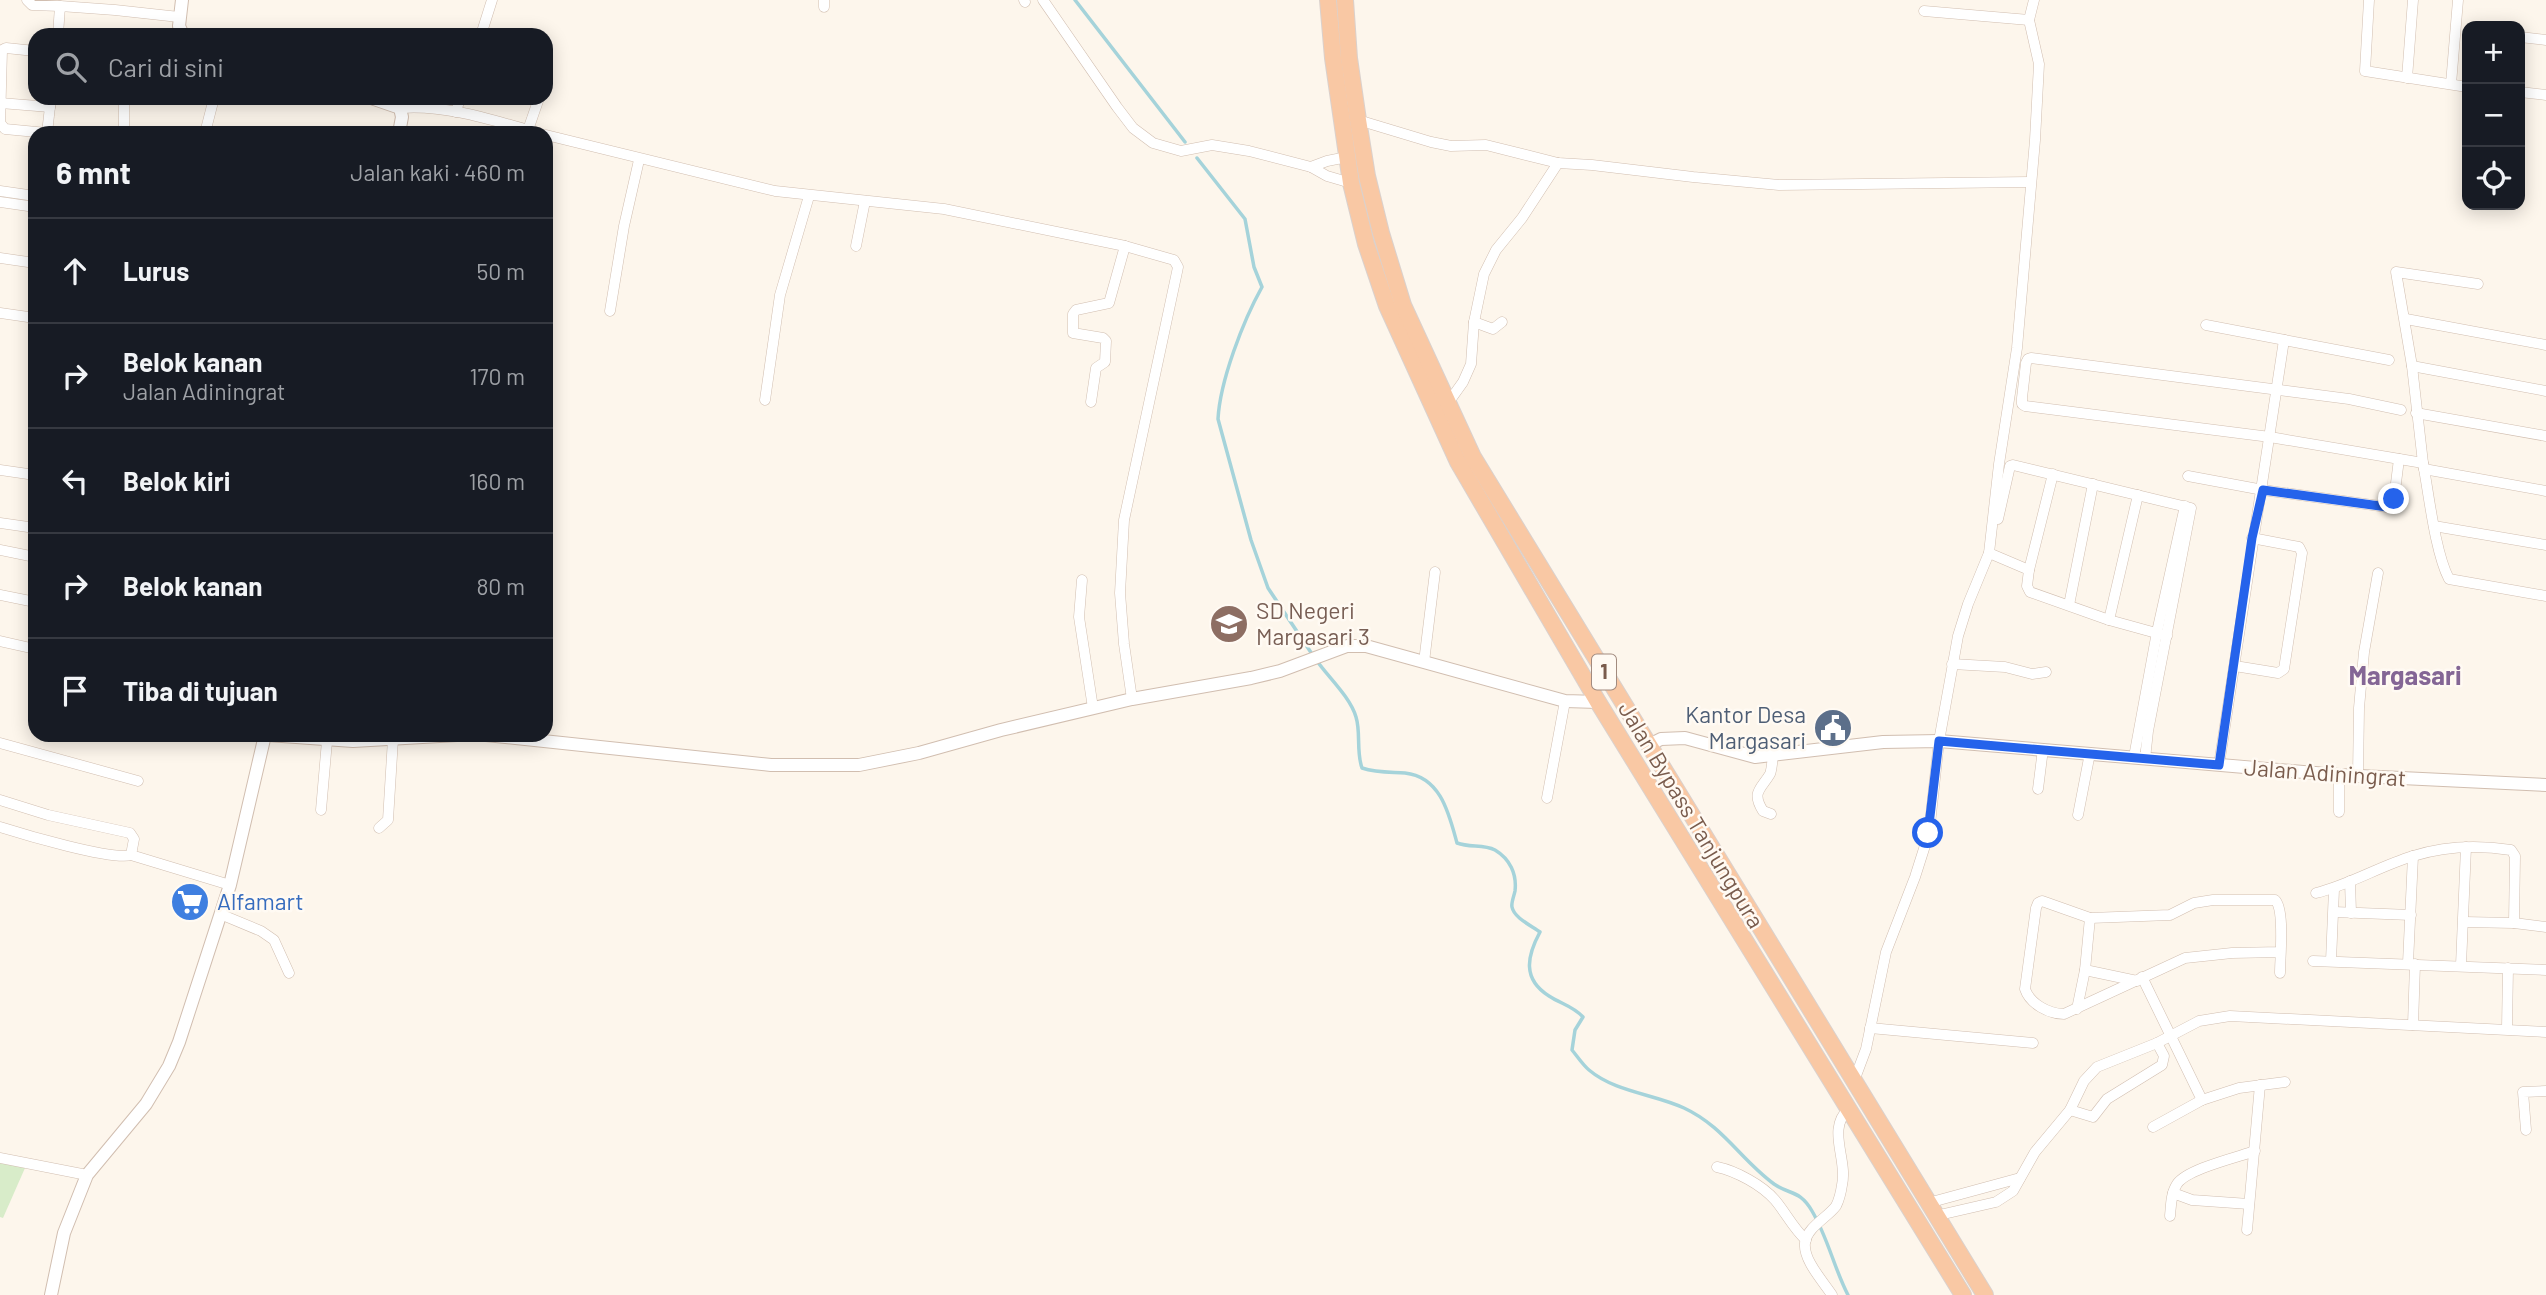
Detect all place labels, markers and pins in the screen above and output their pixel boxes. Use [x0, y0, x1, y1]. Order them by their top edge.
place label: SD Negeri Margasari 3 [1256, 596, 1370, 650]
school or university icon: SD Negeri Margasari 3 [1208, 603, 1250, 645]
place label: Kantor Desa Margasari [1685, 700, 1806, 754]
public building icon: Kantor Desa Margasari [1812, 707, 1854, 749]
supermarket icon: Alfamart [169, 881, 211, 923]
place label: Alfamart [217, 887, 304, 915]

